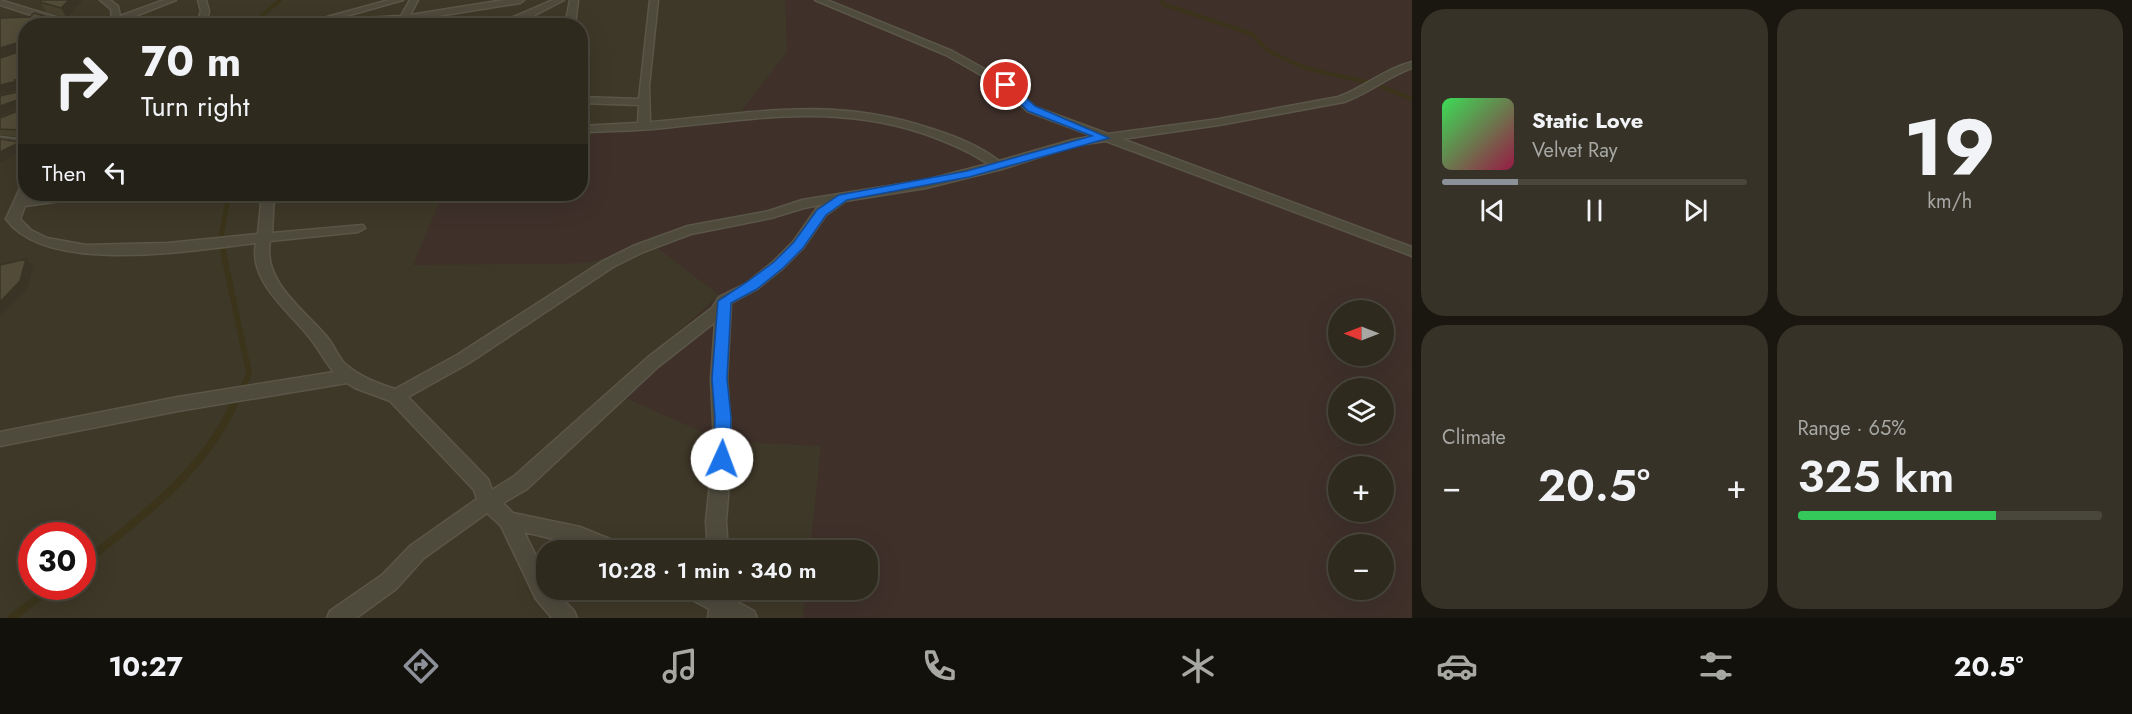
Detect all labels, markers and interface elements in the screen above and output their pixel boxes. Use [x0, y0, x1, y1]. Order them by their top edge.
text: 70 m [141, 31, 241, 92]
icon: right [42, 42, 120, 120]
pin [980, 59, 1031, 110]
icon: arrive [989, 68, 1022, 101]
text: Turn right [141, 87, 249, 126]
text: 19 [1904, 92, 1996, 204]
text: Static Love [1532, 104, 1643, 136]
text: Velvet Ray [1532, 136, 1618, 165]
icon: left [99, 156, 132, 189]
text: Then [42, 157, 87, 189]
text: km/h [1927, 187, 1972, 216]
icon: previous [1476, 194, 1509, 227]
icon: pause [1578, 194, 1611, 227]
icon: next [1679, 194, 1712, 227]
north arrow [1328, 300, 1394, 366]
map controls [1328, 300, 1394, 600]
button: layers [1328, 378, 1394, 444]
text: Range · 65% [1798, 414, 1906, 443]
text: Climate [1442, 423, 1506, 452]
position arrow [690, 427, 754, 491]
text: 325 km [1798, 444, 1954, 509]
text: 20.5° [1538, 453, 1650, 518]
button: + [1328, 456, 1394, 522]
text: − [1442, 463, 1461, 510]
text: + [1726, 463, 1746, 510]
speed limit sign: 30 [18, 522, 96, 600]
button: − [1328, 534, 1394, 600]
text: 10:28 · 1 min · 340 m [598, 554, 816, 586]
icon: directions [400, 645, 442, 687]
icon: music [659, 645, 701, 687]
icon: phone [918, 645, 960, 687]
icon: climate [1177, 645, 1219, 687]
icon: car [1436, 645, 1478, 687]
icon: filters [1695, 645, 1737, 687]
text: 10:27 [108, 647, 183, 686]
text: 20.5° [1954, 647, 2023, 686]

